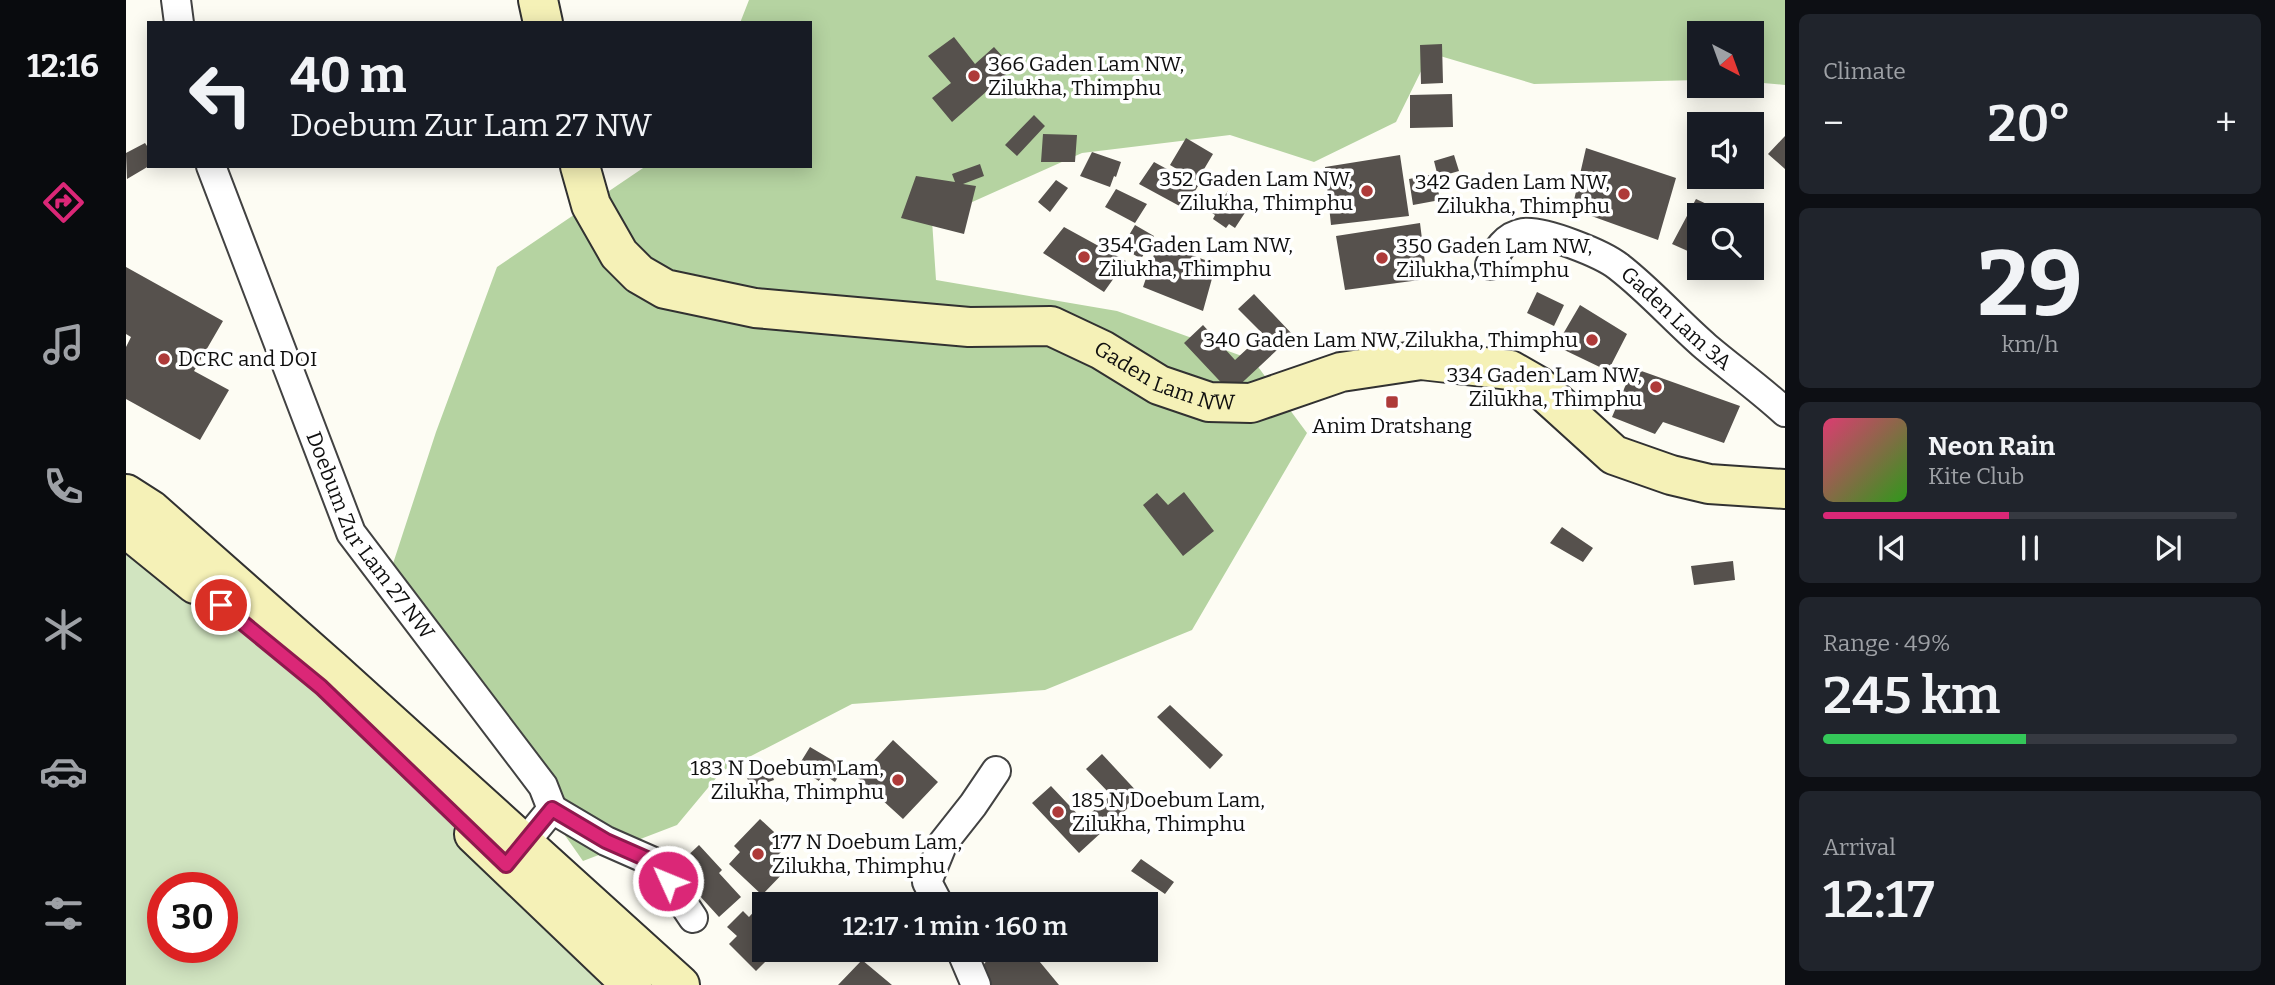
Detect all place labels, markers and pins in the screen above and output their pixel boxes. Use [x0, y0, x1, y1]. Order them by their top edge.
place label: 366 Gaden Lam NW, Zilukha, Thimphu [988, 51, 1184, 101]
marker: 366 Gaden Lam NW, Zilukha, Thimphu [966, 68, 982, 84]
place label: 352 Gaden Lam NW, Zilukha, Thimphu [1159, 166, 1353, 216]
place label: 342 Gaden Lam NW, Zilukha, Thimphu [1415, 169, 1610, 219]
marker: 352 Gaden Lam NW, Zilukha, Thimphu [1359, 183, 1375, 199]
marker: 342 Gaden Lam NW, Zilukha, Thimphu [1616, 186, 1632, 202]
place label: 354 Gaden Lam NW, Zilukha, Thimphu [1098, 232, 1293, 282]
place label: 350 Gaden Lam NW, Zilukha, Thimphu [1396, 233, 1592, 283]
marker: 354 Gaden Lam NW, Zilukha, Thimphu [1076, 249, 1092, 265]
marker: 350 Gaden Lam NW, Zilukha, Thimphu [1374, 250, 1390, 266]
place label: 340 Gaden Lam NW, Zilukha, Thimphu [1203, 327, 1578, 353]
marker: 340 Gaden Lam NW, Zilukha, Thimphu [1584, 332, 1600, 348]
place label: DCRC and DOI [178, 346, 317, 372]
marker: DCRC and DOI [156, 351, 172, 367]
place label: 334 Gaden Lam NW, Zilukha, Thimphu [1447, 362, 1642, 412]
marker: 334 Gaden Lam NW, Zilukha, Thimphu [1648, 379, 1664, 395]
marker: Anim Dratshang [1384, 394, 1400, 410]
place label: Anim Dratshang [1312, 413, 1472, 439]
pin [191, 575, 251, 635]
place label: 183 N Doebum Lam, Zilukha, Thimphu [691, 755, 884, 805]
marker: 183 N Doebum Lam, Zilukha, Thimphu [890, 772, 906, 788]
place label: 185 N Doebum Lam, Zilukha, Thimphu [1072, 787, 1265, 837]
marker: 185 N Doebum Lam, Zilukha, Thimphu [1050, 804, 1066, 820]
place label: 177 N Doebum Lam, Zilukha, Thimphu [772, 829, 962, 879]
marker: 177 N Doebum Lam, Zilukha, Thimphu [750, 846, 766, 862]

